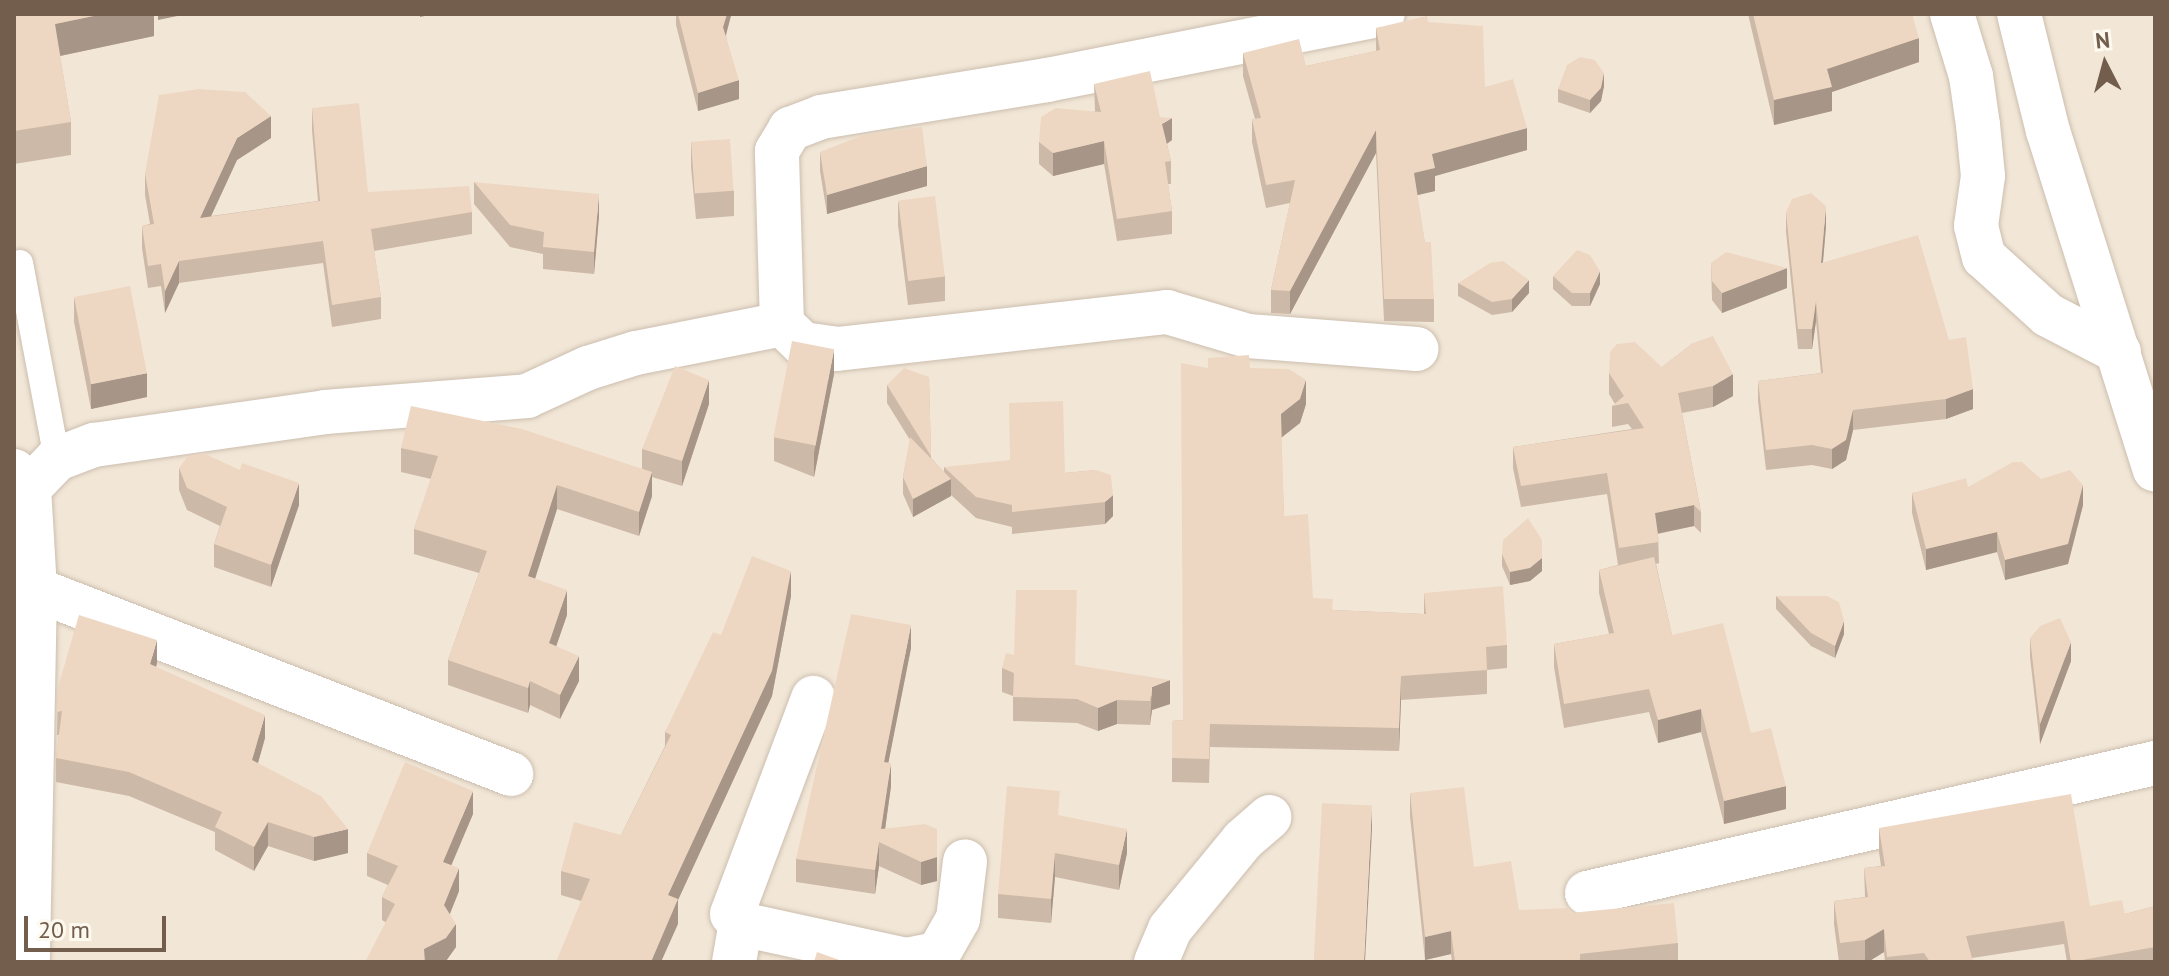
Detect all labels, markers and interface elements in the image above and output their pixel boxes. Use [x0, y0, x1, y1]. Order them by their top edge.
north arrow [2065, 24, 2145, 104]
text: N [2094, 25, 2111, 55]
scale bar [28, 900, 170, 950]
text: 20 m [38, 914, 90, 945]

